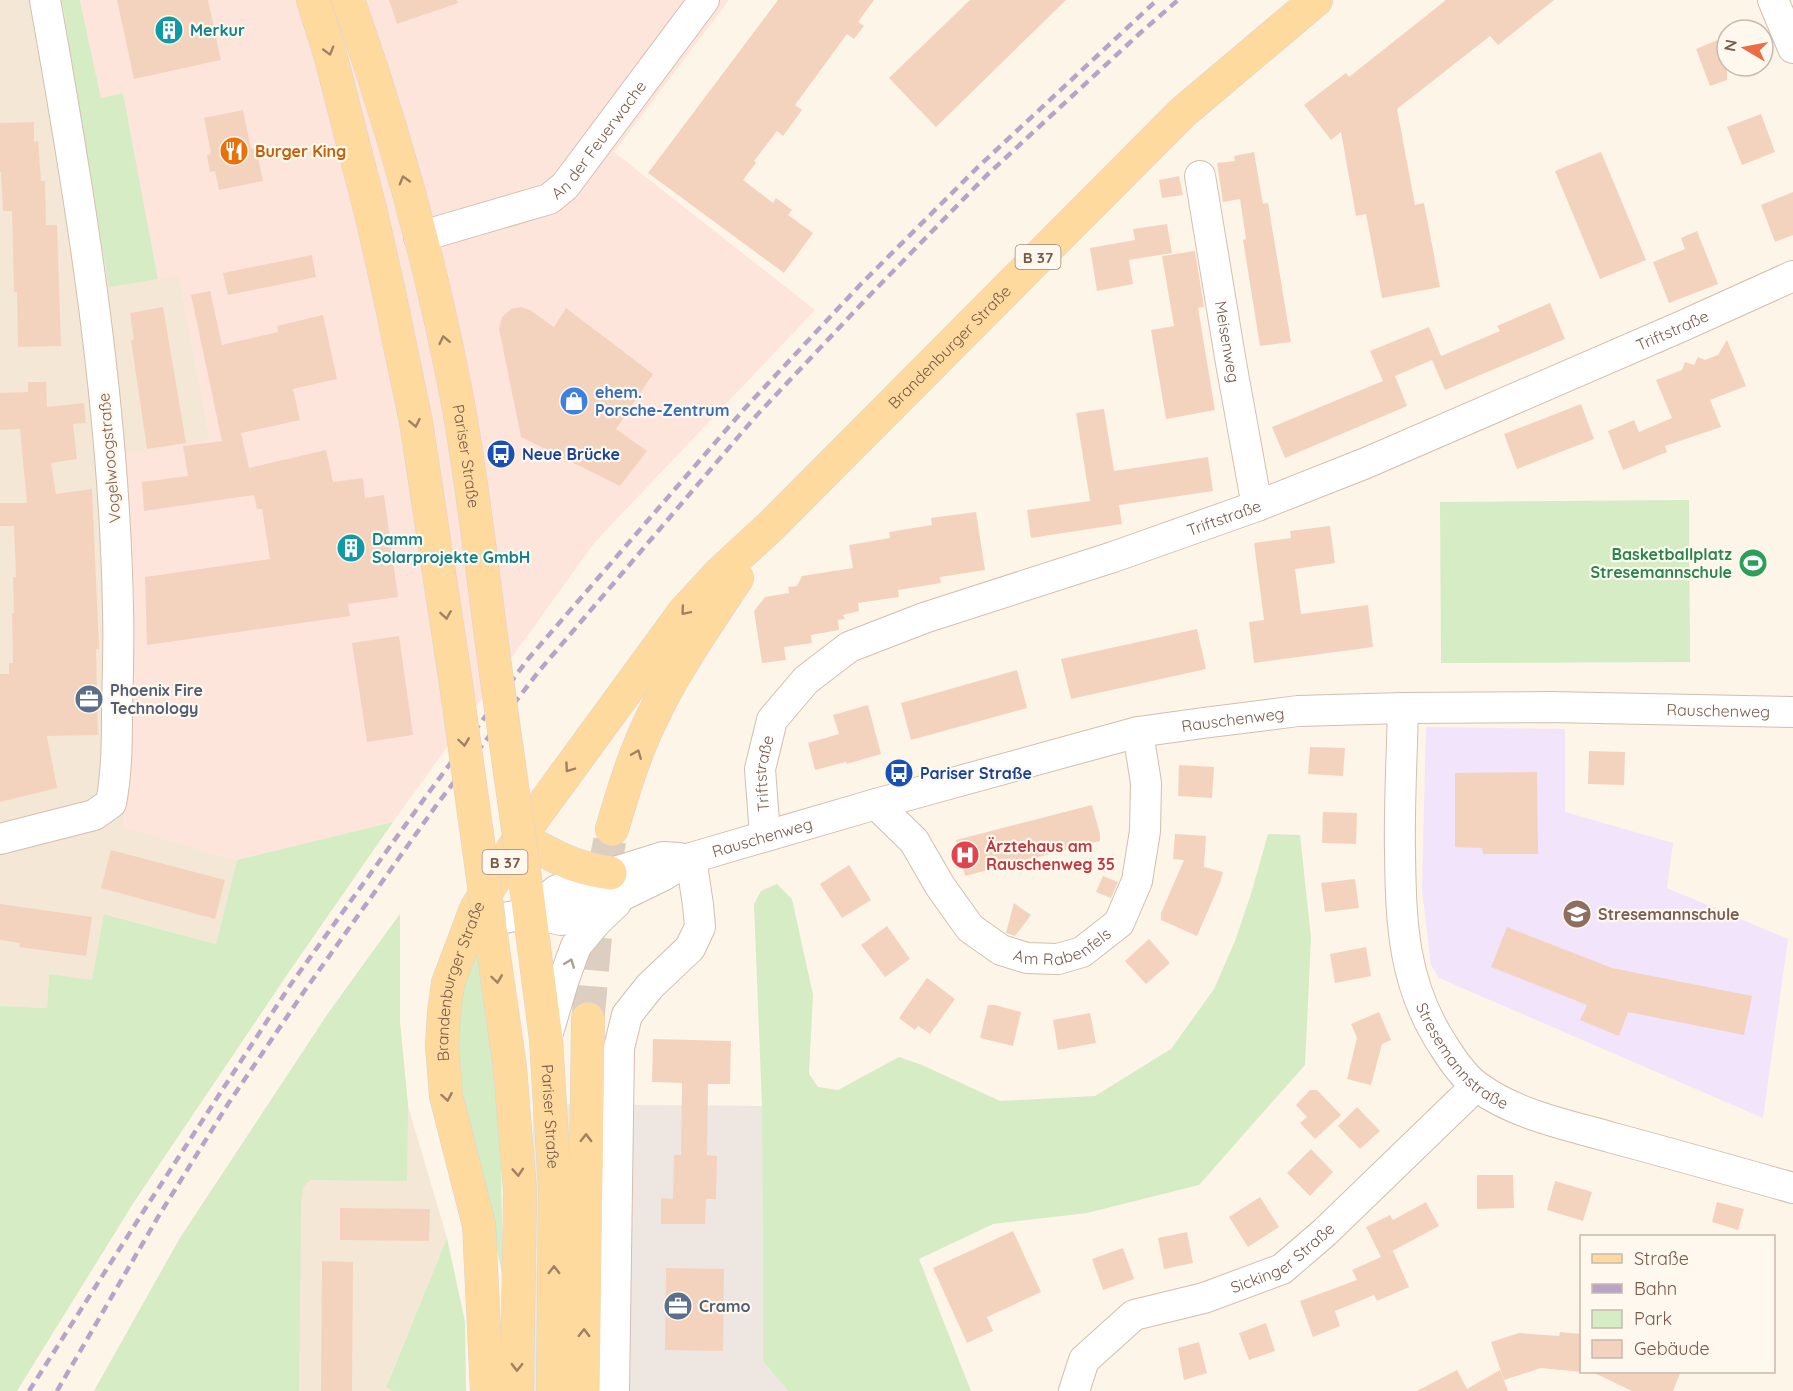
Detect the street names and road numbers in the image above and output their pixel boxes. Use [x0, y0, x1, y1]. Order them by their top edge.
street label: An der Feuerwache [547, 77, 650, 203]
road number: B 37 [1016, 245, 1060, 269]
street label: Brandenburger Straße [884, 281, 1015, 413]
street label: Meisenweg [1211, 299, 1244, 384]
street label: Triftstraße [1633, 305, 1712, 355]
street label: Vogelwoogstraße [93, 392, 125, 524]
street label: Pariser Straße [448, 403, 484, 509]
street label: Triftstraße [1184, 495, 1264, 540]
street label: Rauschenweg [1666, 699, 1770, 722]
street label: Rauschenweg [1180, 703, 1285, 736]
street label: Triftstraße [750, 733, 778, 812]
street label: Rauschenweg [710, 813, 815, 861]
road number: B 37 [482, 850, 528, 874]
street label: Brandenburger Straße [432, 897, 489, 1062]
street label: Am Rabenfels [1011, 923, 1115, 970]
street label: Stresemannstraße [1412, 1000, 1512, 1113]
street label: Pariser Straße [538, 1064, 564, 1169]
street label: Sickinger Straße [1228, 1218, 1339, 1297]

